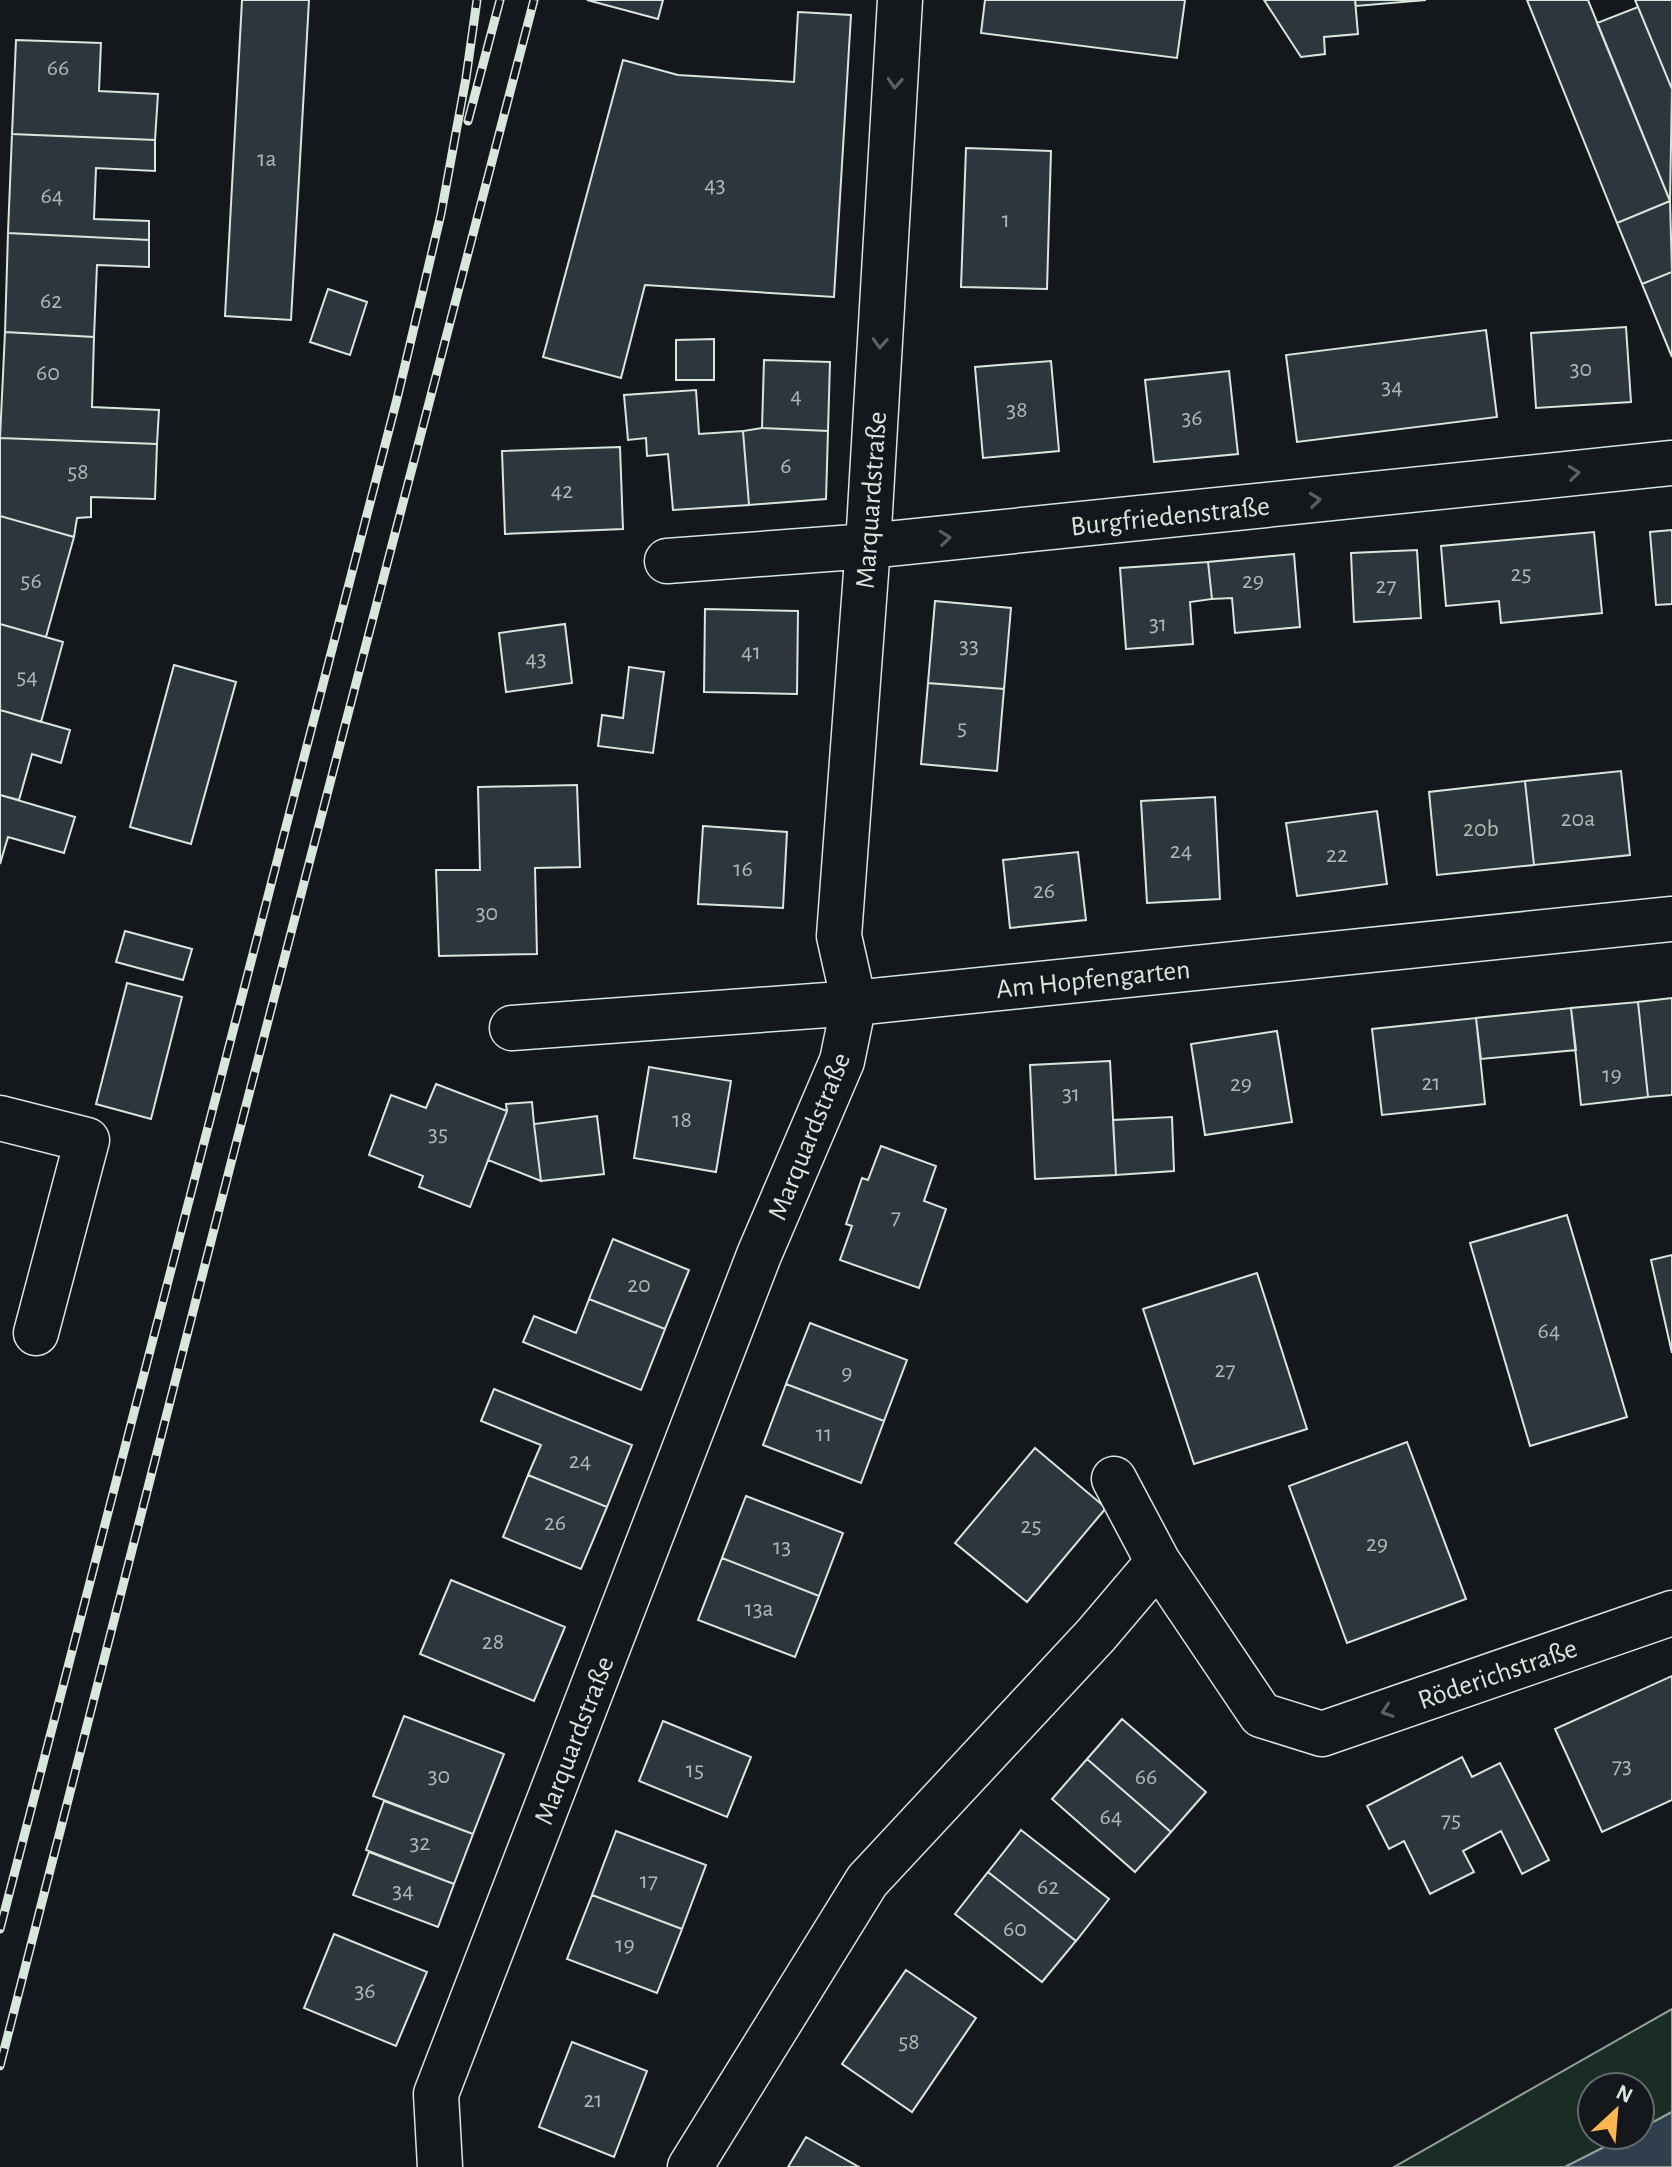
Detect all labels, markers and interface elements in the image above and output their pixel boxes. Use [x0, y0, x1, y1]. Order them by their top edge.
house number: 66 [47, 56, 69, 80]
one-way arrow [887, 77, 904, 90]
house number: 1a [257, 147, 277, 171]
house number: 43 [704, 173, 726, 197]
house number: 64 [41, 184, 63, 208]
house number: 1 [1002, 208, 1010, 232]
house number: 62 [40, 289, 62, 313]
one-way arrow [872, 337, 889, 350]
house number: 30 [1570, 357, 1592, 381]
house number: 60 [36, 361, 60, 385]
house number: 34 [1381, 375, 1403, 399]
house number: 4 [790, 384, 802, 408]
house number: 38 [1006, 398, 1028, 422]
house number: 36 [1181, 406, 1203, 430]
street label: Marquardstraße [852, 411, 892, 590]
house number: 6 [780, 454, 792, 478]
house number: 58 [67, 460, 89, 484]
one-way arrow [1568, 465, 1581, 482]
house number: 42 [551, 479, 573, 503]
one-way arrow [1309, 492, 1322, 509]
street label: Burgfriedenstraße [1069, 493, 1271, 541]
one-way arrow [939, 529, 952, 546]
house number: 25 [1511, 562, 1531, 586]
house number: 56 [20, 569, 42, 593]
house number: 29 [1242, 569, 1264, 593]
house number: 27 [1376, 574, 1396, 598]
house number: 31 [1149, 612, 1167, 636]
house number: 33 [959, 634, 979, 658]
house number: 41 [741, 640, 761, 664]
house number: 43 [525, 647, 547, 671]
house number: 54 [16, 665, 38, 689]
house number: 5 [957, 716, 967, 740]
house number: 20a [1561, 807, 1595, 831]
house number: 20b [1463, 817, 1499, 841]
house number: 24 [1170, 839, 1192, 863]
house number: 22 [1326, 843, 1348, 867]
house number: 16 [733, 857, 753, 881]
house number: 26 [1033, 879, 1055, 903]
house number: 30 [476, 901, 498, 925]
street label: Am Hopfengarten [995, 956, 1192, 1004]
street label: Marquardstraße [764, 1049, 856, 1224]
house number: 19 [1602, 1063, 1622, 1087]
house number: 21 [1421, 1071, 1441, 1095]
house number: 29 [1230, 1072, 1252, 1096]
house number: 31 [1062, 1082, 1080, 1106]
house number: 18 [672, 1108, 692, 1132]
house number: 35 [428, 1122, 448, 1146]
house number: 7 [891, 1205, 901, 1229]
house number: 20 [627, 1273, 651, 1297]
house number: 64 [1538, 1319, 1560, 1343]
house number: 27 [1215, 1358, 1235, 1382]
house number: 9 [841, 1361, 853, 1385]
house number: 11 [816, 1422, 832, 1446]
house number: 24 [569, 1449, 591, 1473]
house number: 26 [544, 1511, 566, 1535]
house number: 25 [1021, 1514, 1041, 1538]
house number: 29 [1366, 1532, 1388, 1556]
house number: 13 [773, 1535, 791, 1559]
house number: 13a [744, 1597, 774, 1621]
house number: 28 [482, 1630, 504, 1654]
street label: Röderichstraße [1414, 1635, 1581, 1715]
street label: Marquardstraße [530, 1653, 620, 1829]
one-way arrow [1380, 1702, 1394, 1718]
house number: 73 [1612, 1754, 1632, 1778]
house number: 15 [686, 1758, 704, 1782]
house number: 30 [428, 1764, 450, 1788]
house number: 66 [1135, 1765, 1157, 1789]
house number: 64 [1100, 1805, 1122, 1829]
house number: 75 [1441, 1808, 1461, 1832]
house number: 32 [410, 1831, 430, 1855]
house number: 17 [640, 1869, 658, 1893]
house number: 62 [1037, 1875, 1059, 1899]
house number: 34 [392, 1879, 414, 1903]
house number: 60 [1003, 1917, 1027, 1941]
house number: 19 [615, 1933, 635, 1957]
house number: 36 [354, 1979, 376, 2003]
house number: 58 [898, 2030, 920, 2054]
north arrow [1576, 2071, 1656, 2151]
text: N [1613, 2081, 1636, 2107]
house number: 21 [583, 2088, 603, 2112]

